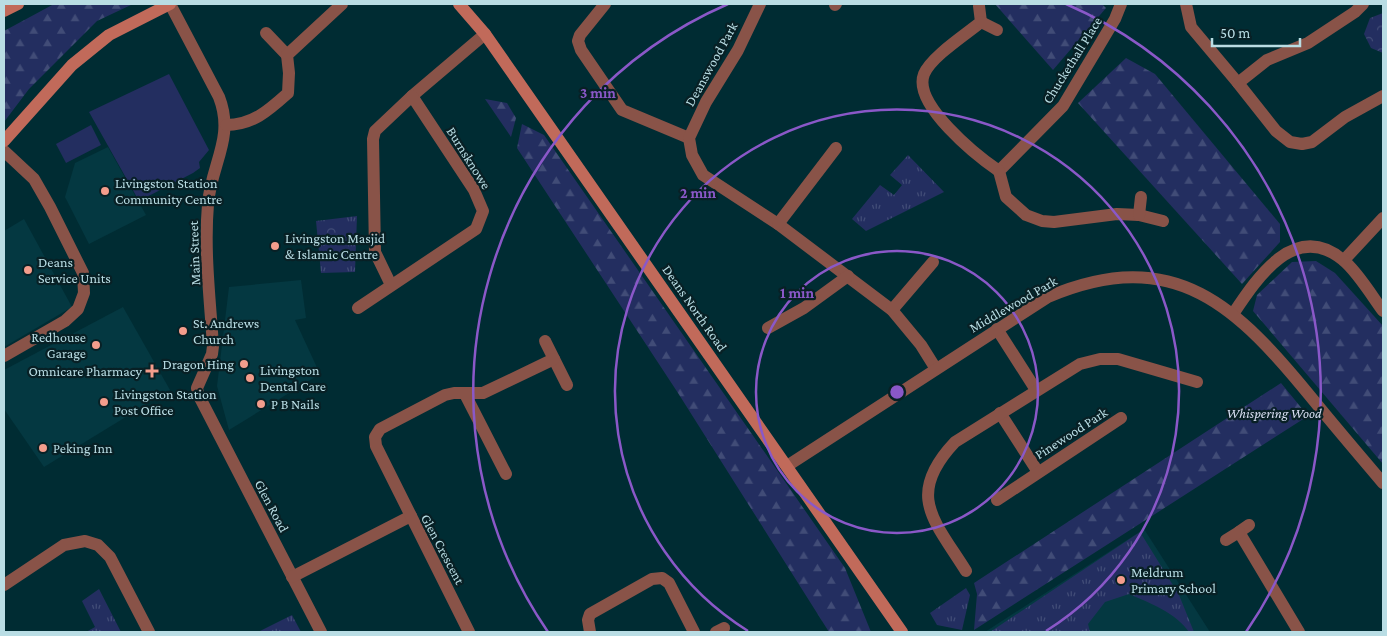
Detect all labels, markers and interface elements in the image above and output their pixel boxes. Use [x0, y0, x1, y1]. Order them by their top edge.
street label: Chuckethall Place [1039, 14, 1105, 106]
scale bar [1212, 15, 1300, 47]
street label: Deanswood Park [681, 19, 741, 109]
text: 50 m [1220, 25, 1250, 41]
text: 3 min [580, 85, 616, 101]
street label: Burnsknowe [444, 124, 494, 192]
place label: Livingston Station Community Centre [115, 175, 222, 207]
marker: Livingston Station Community Centre [99, 185, 111, 197]
text: 2 min [680, 185, 716, 201]
street label: Main Street [185, 220, 203, 286]
place label: Livingston Masjid & Islamic Centre [285, 230, 386, 262]
marker: Livingston Masjid & Islamic Centre [269, 240, 281, 252]
place label: Deans Service Units [38, 254, 111, 286]
street label: Deans North Road [659, 262, 731, 355]
marker: Deans Service Units [22, 264, 34, 276]
street label: Middlewood Park [966, 272, 1060, 336]
text: 1 min [780, 285, 814, 301]
place label: St. Andrews Church [193, 315, 259, 347]
marker: St. Andrews Church [177, 325, 189, 337]
place label: Redhouse Garage [31, 329, 86, 361]
marker: Redhouse Garage [90, 339, 102, 351]
place label: Dragon Hing [163, 356, 234, 372]
marker: Dragon Hing [238, 358, 250, 370]
place label: Livingston Dental Care [260, 362, 326, 394]
place label: Omnicare Pharmacy [28, 363, 143, 379]
marker: Omnicare Pharmacy [146, 365, 158, 377]
marker: Livingston Dental Care [244, 372, 256, 384]
centre of rings [888, 383, 906, 401]
place label: Livingston Station Post Office [114, 386, 217, 418]
marker: Livingston Station Post Office [98, 396, 110, 408]
place label: P B Nails [271, 396, 319, 412]
marker: P B Nails [255, 398, 267, 410]
street label: Pinewood Park [1032, 403, 1111, 462]
park label: Whispering Wood [1226, 405, 1322, 421]
place label: Peking Inn [53, 440, 113, 456]
marker: Peking Inn [37, 442, 49, 454]
street label: Glen Road [252, 477, 293, 536]
street label: Glen Crescent [418, 511, 468, 587]
place label: Meldrum Primary School [1131, 564, 1216, 596]
marker: Meldrum Primary School [1115, 574, 1127, 586]

